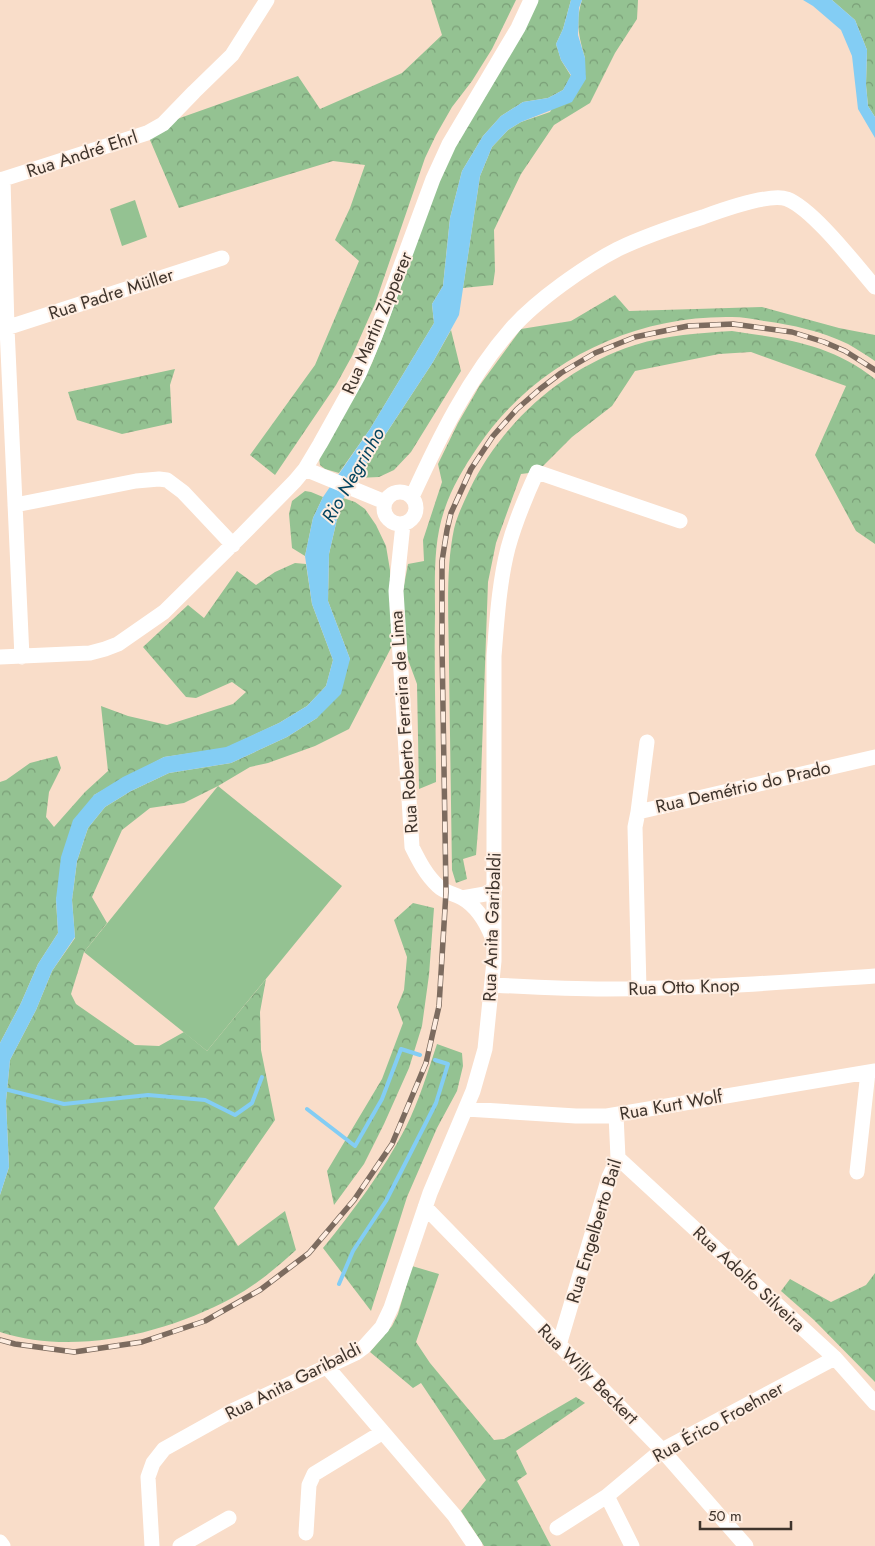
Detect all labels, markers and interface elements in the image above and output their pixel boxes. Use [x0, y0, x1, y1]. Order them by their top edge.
street label: Rua André Ehrl [23, 124, 141, 184]
street label: Rua Martin Zipperer [335, 247, 419, 398]
street label: Rua Padre Müller [45, 261, 178, 326]
water label: Rio Negrinho [315, 422, 391, 528]
street label: Rua Roberto Ferreira de Lima [383, 610, 425, 834]
street label: Rua Demétrio do Prado [653, 754, 833, 820]
street label: Rua Anita Garibaldi [476, 852, 508, 1002]
street label: Rua Otto Knop [628, 972, 740, 1002]
street label: Rua Kurt Wolf [618, 1083, 725, 1127]
street label: Rua Engelberto Bail [560, 1156, 628, 1306]
street label: Rua Adolfo Silveira [687, 1220, 811, 1338]
street label: Rua Willy Beckert [532, 1318, 645, 1431]
street label: Rua Anita Garibaldi [221, 1335, 365, 1427]
street label: Rua Érico Froehner [648, 1375, 789, 1469]
scale bar [700, 1498, 791, 1530]
text: 50 m [708, 1505, 742, 1527]

